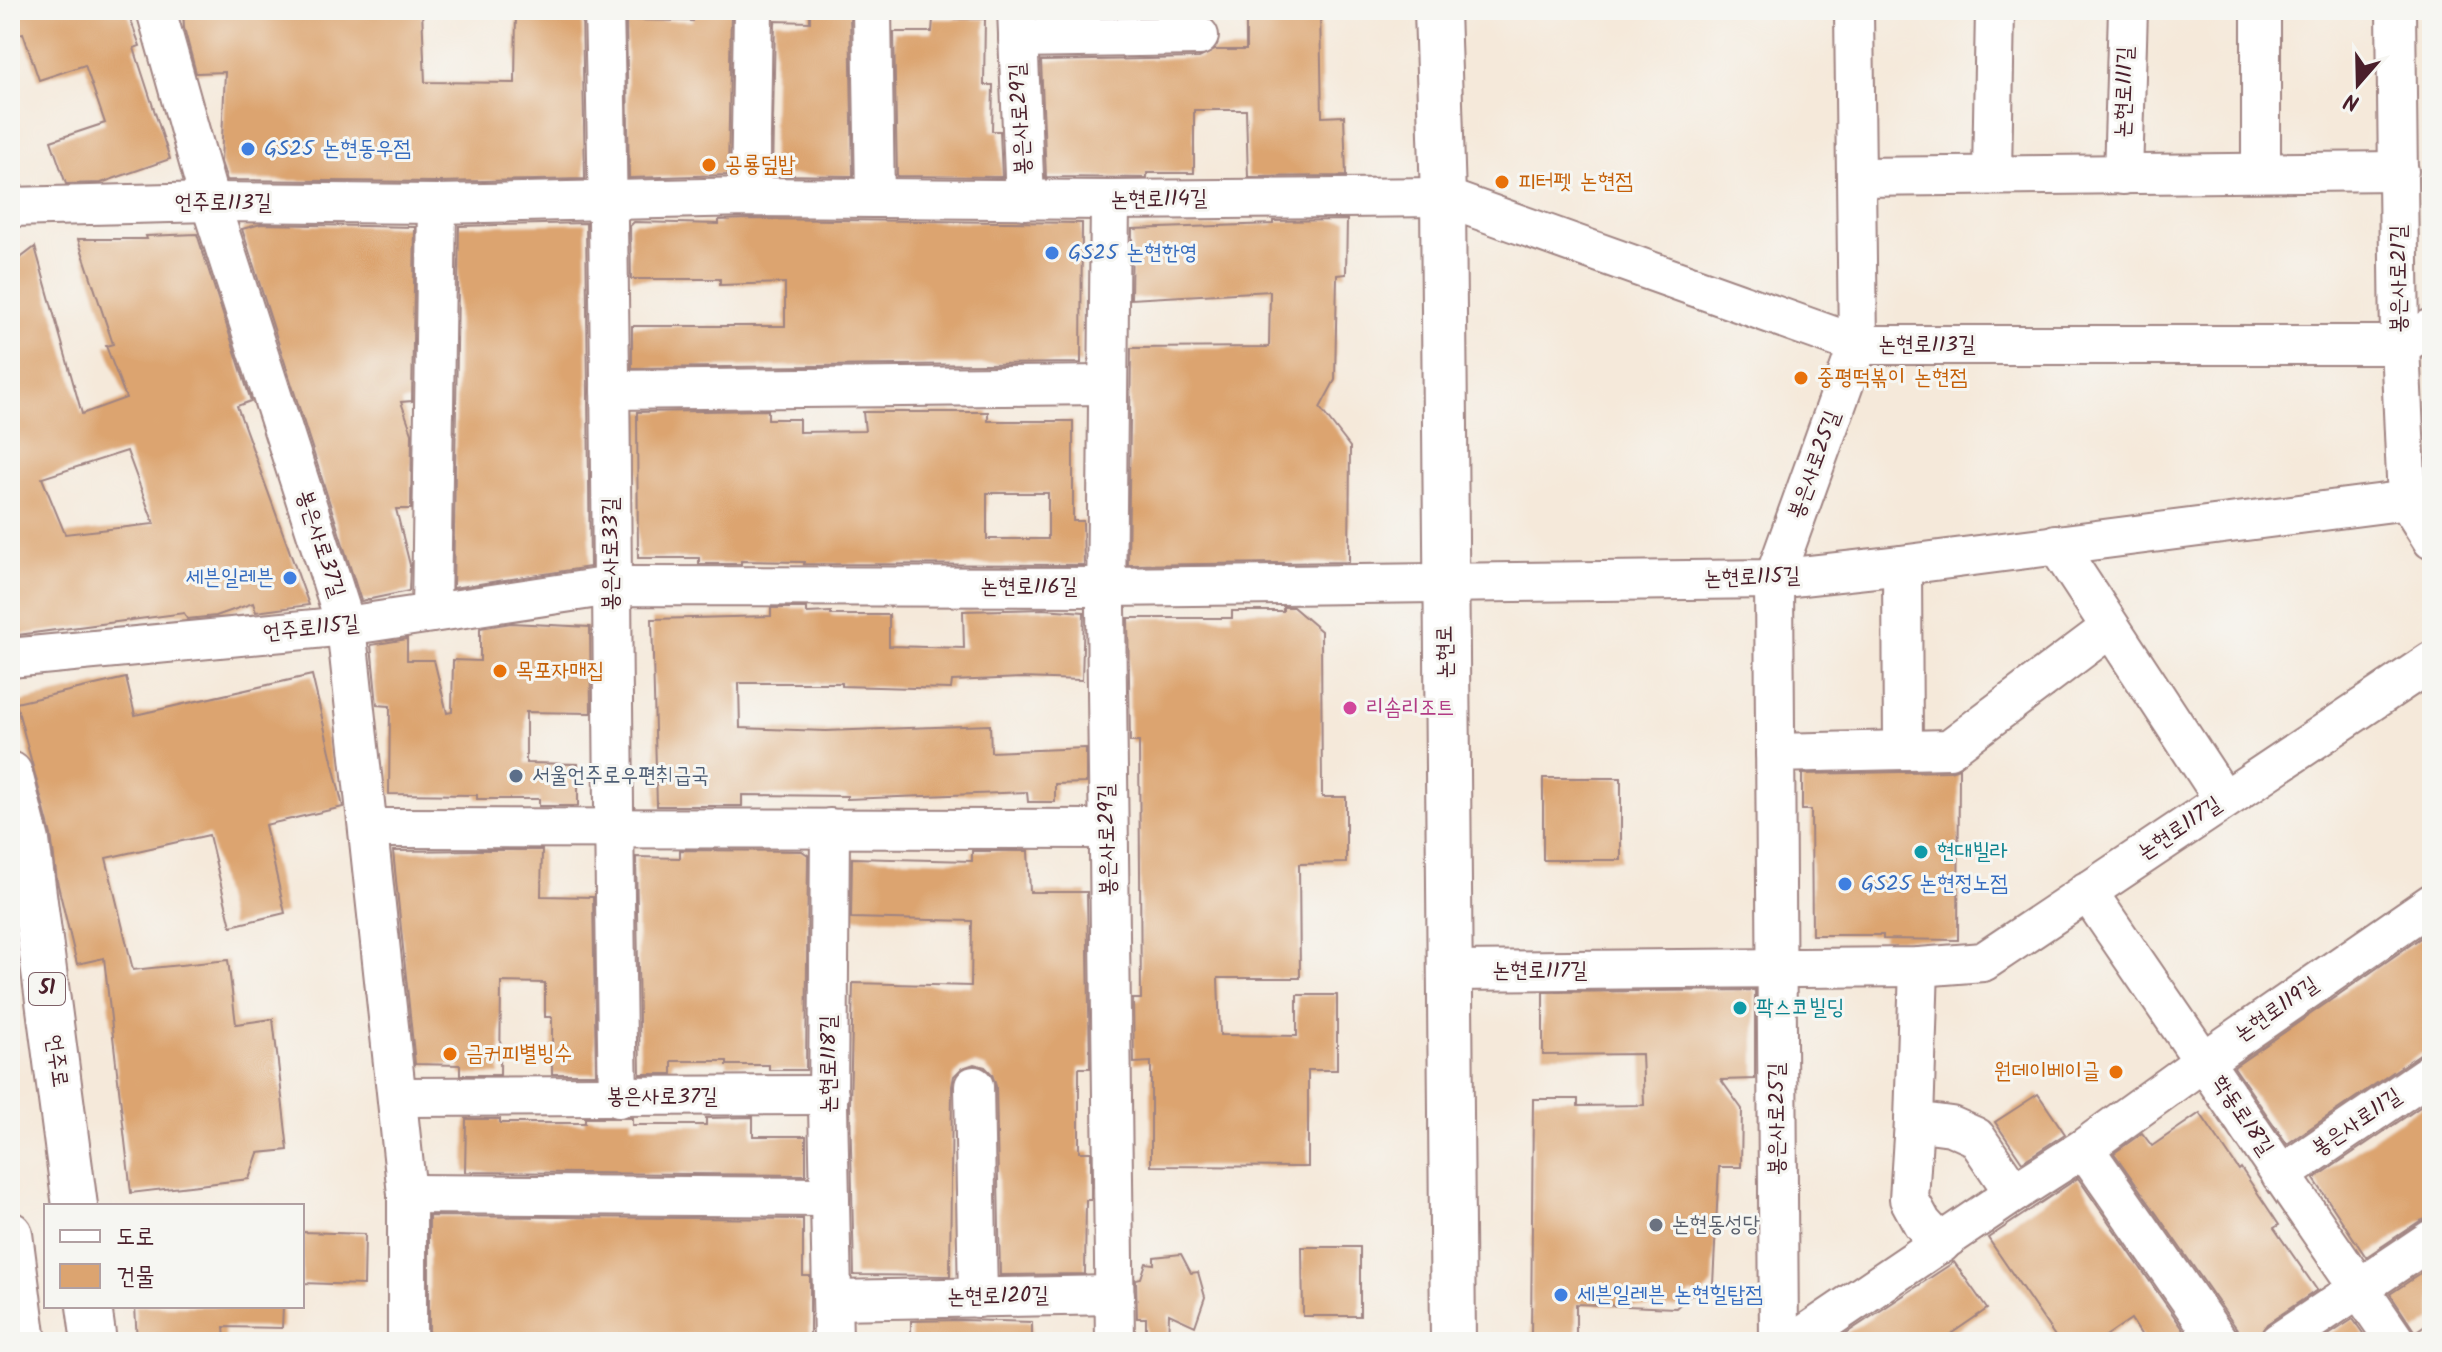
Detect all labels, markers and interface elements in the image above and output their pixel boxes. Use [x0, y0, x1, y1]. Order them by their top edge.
north arrow [2318, 44, 2398, 124]
street label: 논현로111길 [2106, 45, 2144, 138]
street label: 봉은사로29길 [1001, 62, 1041, 176]
text: N [2339, 82, 2365, 119]
place label: GS25 논현동우점 [264, 132, 411, 167]
marker: GS25 논현동우점 [239, 140, 257, 158]
place label: 공룡덮밥 [725, 148, 796, 183]
marker: 공룡덮밥 [700, 156, 718, 174]
place label: 피터펫 논현점 [1518, 165, 1633, 200]
marker: 피터펫 논현점 [1493, 173, 1511, 191]
street label: 논현로114길 [1110, 182, 1208, 218]
street label: 언주로113길 [174, 186, 272, 221]
street label: 봉은사로21길 [2382, 225, 2417, 333]
place label: GS25 논현한영 [1068, 236, 1197, 271]
marker: GS25 논현한영 [1043, 244, 1061, 262]
street label: 논현로113길 [1878, 328, 1976, 363]
place label: 중평떡볶이 논현점 [1817, 361, 1967, 396]
marker: 중평떡볶이 논현점 [1792, 369, 1810, 387]
street label: 봉은사로25길 [1779, 406, 1851, 524]
street label: 봉은사로37길 [286, 486, 354, 603]
street label: 봉은사로33길 [594, 497, 629, 611]
street label: 논현로115길 [1703, 559, 1801, 597]
place label: 세븐일레븐 [185, 561, 274, 596]
marker: 세븐일레븐 [281, 569, 299, 587]
street label: 논현로116길 [981, 570, 1078, 605]
street label: 언주로115길 [261, 607, 361, 651]
street label: 논현로 [1428, 625, 1464, 679]
place label: 목포자매집 [516, 654, 605, 689]
marker: 목포자매집 [491, 662, 509, 680]
place label: 리솜리조트 [1366, 691, 1455, 726]
marker: 리솜리조트 [1341, 699, 1359, 717]
place label: 서울언주로우편취급국 [532, 759, 709, 794]
marker: 서울언주로우편취급국 [507, 767, 525, 785]
street label: 봉은사로29길 [1090, 783, 1126, 896]
street label: 논현로117길 [2131, 788, 2229, 870]
place label: 현대빌라 [1937, 835, 2008, 870]
marker: 현대빌라 [1912, 843, 1930, 861]
place label: GS25 논현정노점 [1861, 867, 2008, 902]
marker: GS25 논현정노점 [1836, 875, 1854, 893]
street label: 논현로117길 [1493, 954, 1588, 989]
street label: 논현로119길 [2228, 968, 2326, 1052]
road number: 51 [29, 973, 65, 1005]
place label: 팍스코빌딩 [1756, 991, 1845, 1026]
marker: 팍스코빌딩 [1731, 999, 1749, 1017]
street label: 논현로118길 [812, 1015, 847, 1113]
street label: 언주로 [35, 1032, 77, 1090]
place label: 금커피별빙수 [466, 1037, 572, 1072]
marker: 금커피별빙수 [441, 1045, 459, 1063]
place label: 원데이베이글 [1994, 1055, 2100, 1090]
street label: 봉은사로25길 [1760, 1062, 1795, 1176]
marker: 원데이베이글 [2107, 1063, 2125, 1081]
street label: 학동로18길 [2202, 1069, 2282, 1164]
street label: 봉은사로37길 [606, 1080, 718, 1115]
street label: 봉은사로11길 [2305, 1080, 2409, 1166]
legend [44, 1204, 304, 1308]
place label: 논현동성당 [1672, 1208, 1761, 1243]
marker: 논현동성당 [1647, 1216, 1665, 1234]
text: 도로 [116, 1218, 155, 1257]
text: 건물 [116, 1258, 155, 1297]
place label: 세븐일레븐 논현힐탑점 [1577, 1278, 1763, 1313]
street label: 논현로120길 [947, 1279, 1049, 1315]
marker: 세븐일레븐 논현힐탑점 [1552, 1286, 1570, 1304]

